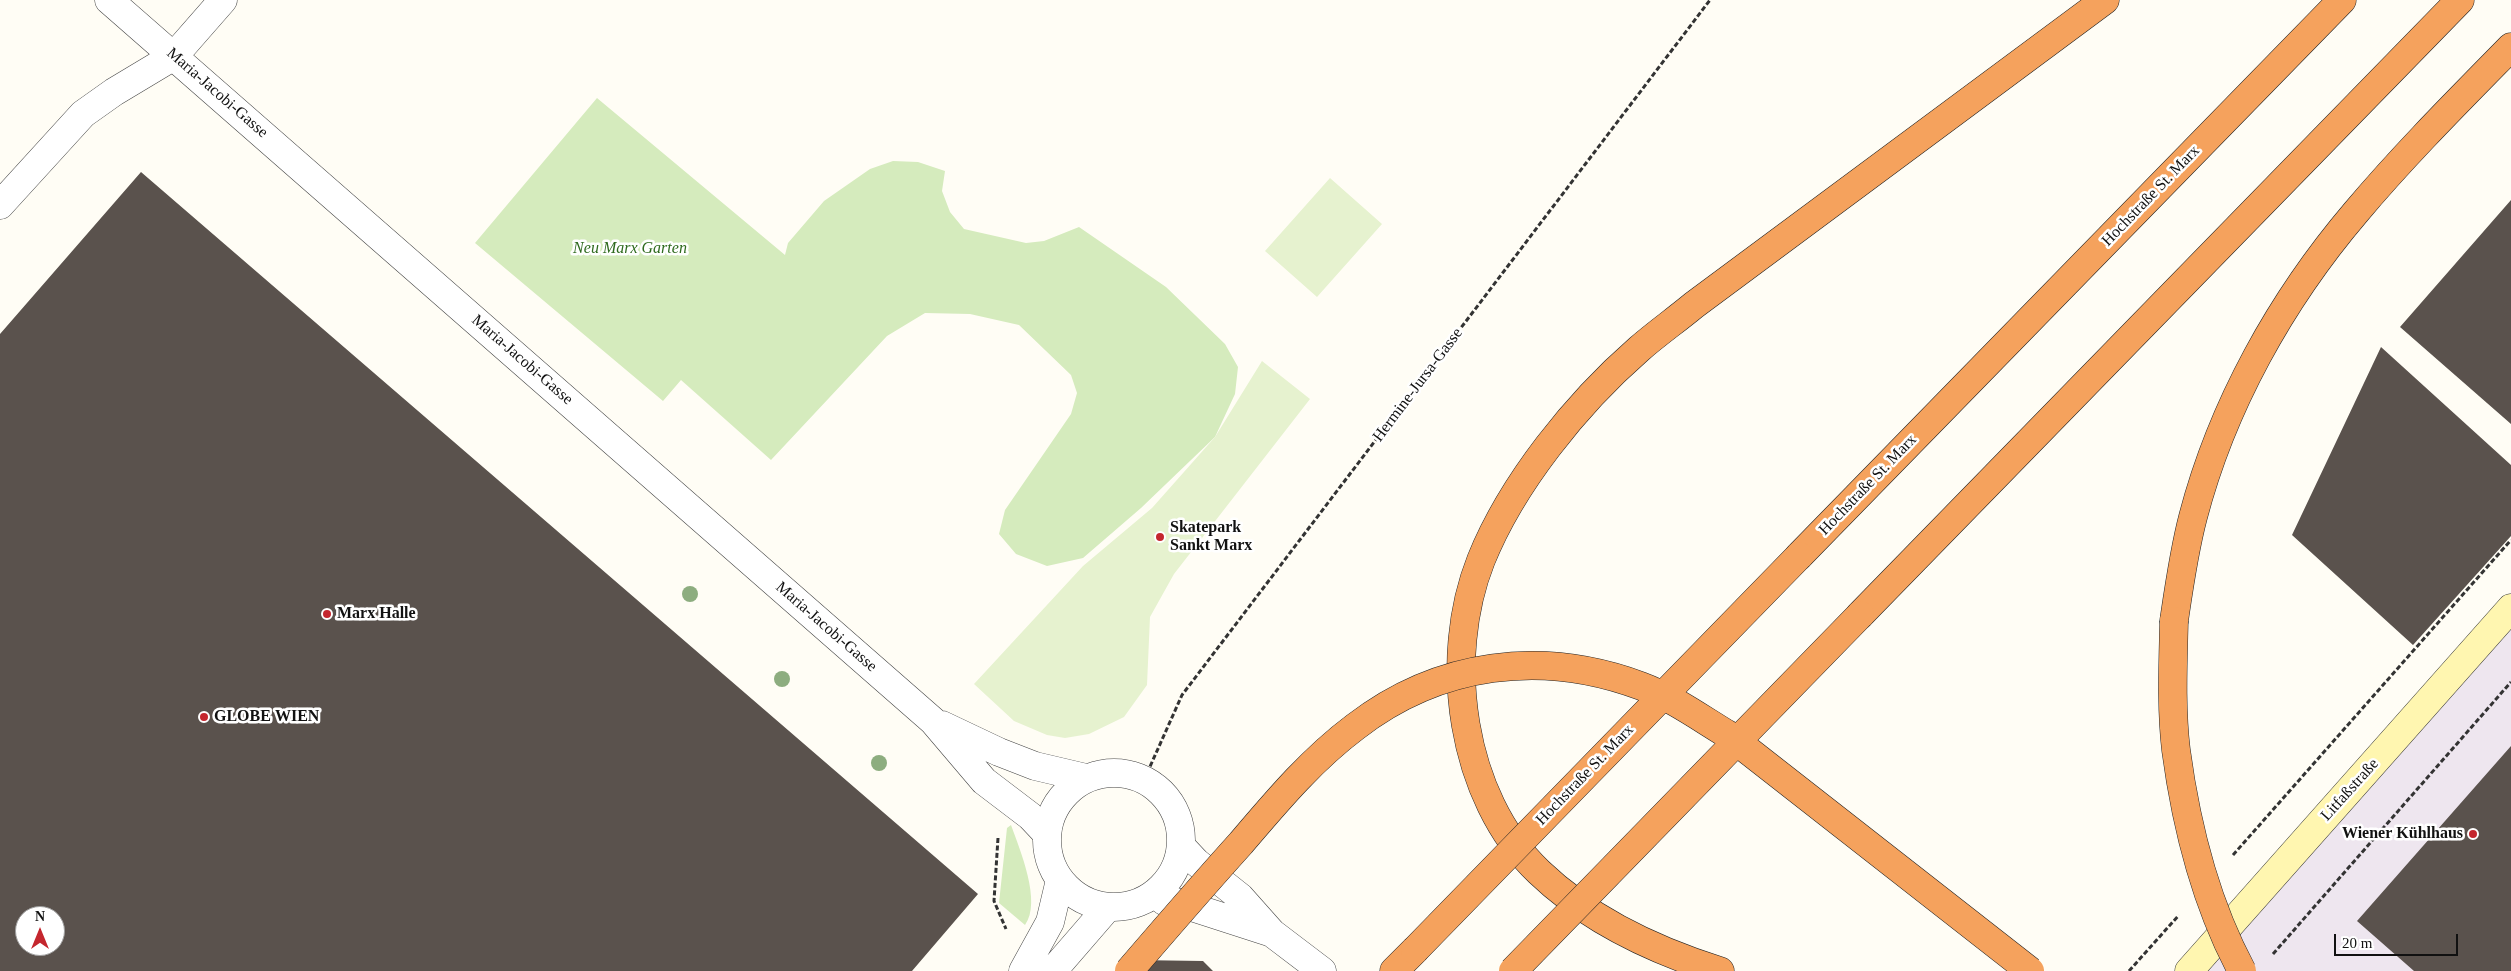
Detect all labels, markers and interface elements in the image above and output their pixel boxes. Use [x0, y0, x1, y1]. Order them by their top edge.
street label: Maria-Jacobi-Gasse [162, 44, 272, 142]
street label: Hochstraße St. Marx [2098, 142, 2204, 250]
park label: Neu Marx Garten [573, 239, 687, 259]
street label: Maria-Jacobi-Gasse [467, 311, 577, 409]
street label: Hermine-Jursa-Gasse [1369, 324, 1467, 446]
street label: Hochstraße St. Marx [1815, 431, 1921, 539]
place label: Skatepark Sankt Marx [1170, 518, 1252, 556]
marker: Skatepark Sankt Marx [1154, 531, 1166, 543]
street label: Maria-Jacobi-Gasse [771, 578, 881, 676]
place label: Marx Halle [337, 604, 416, 624]
marker: Marx Halle [321, 608, 333, 620]
place label: GLOBE WIEN [214, 707, 319, 727]
marker: GLOBE WIEN [198, 711, 210, 723]
street label: Hochstraße St. Marx [1532, 721, 1638, 829]
street label: Litfaßstraße [2317, 755, 2383, 825]
place label: Wiener Kühlhaus [2342, 824, 2463, 844]
marker: Wiener Kühlhaus [2467, 828, 2479, 840]
north arrow [15, 906, 65, 956]
text: N [35, 909, 45, 924]
scale bar [2336, 924, 2460, 956]
text: 20 m [2342, 935, 2372, 951]

